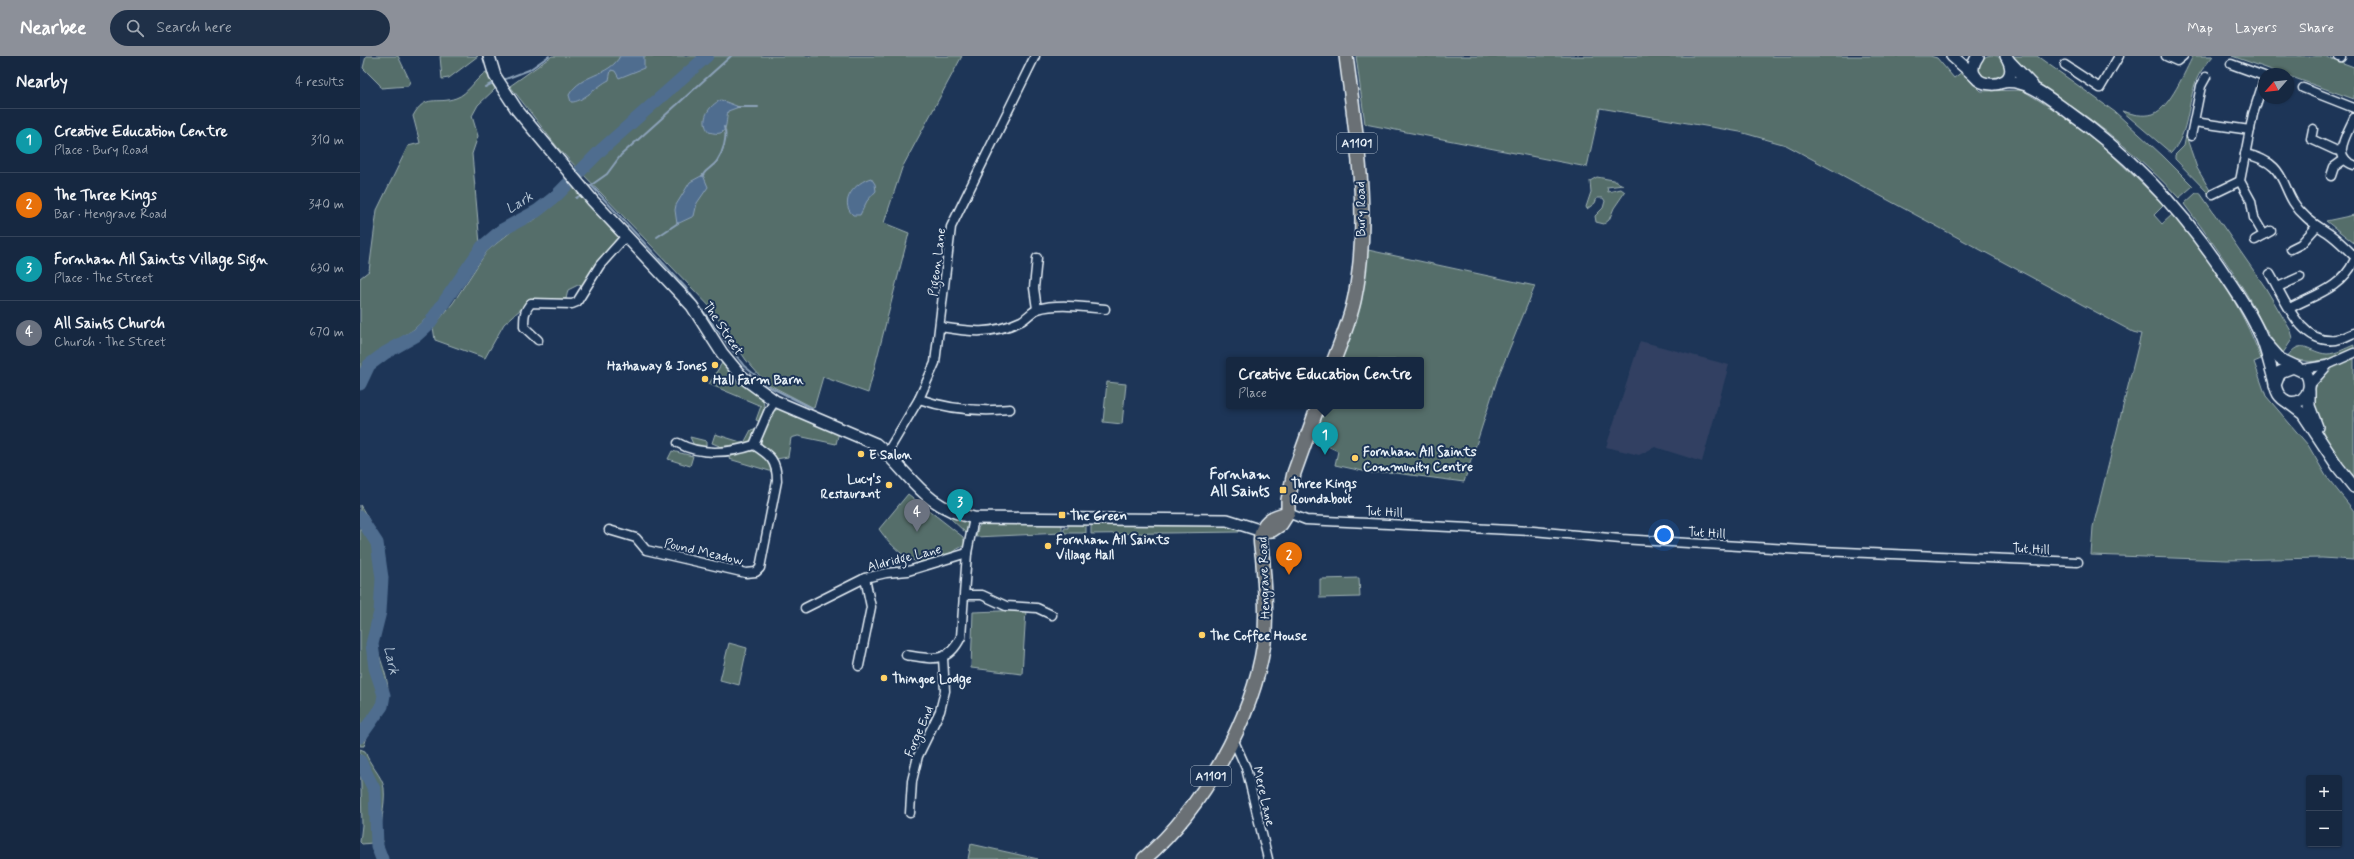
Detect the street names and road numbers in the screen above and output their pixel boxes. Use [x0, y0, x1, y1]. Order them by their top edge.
road number: A1101 [1337, 133, 1377, 153]
street label: Bury Road [1353, 181, 1370, 237]
street label: Pigeon Lane [925, 227, 952, 298]
street label: The Street [699, 299, 747, 359]
street label: Tut Hill [1365, 503, 1403, 522]
street label: Tut Hill [1687, 524, 1726, 543]
street label: Pound Meadow [663, 535, 745, 570]
street label: Hengrave Road [1255, 536, 1275, 619]
street label: Tut Hill [2012, 540, 2050, 559]
street label: Aldridge Lane [865, 541, 944, 578]
street label: Forge End [901, 703, 939, 760]
street label: Mere Lane [1248, 765, 1279, 828]
road number: A1101 [1191, 766, 1231, 786]

